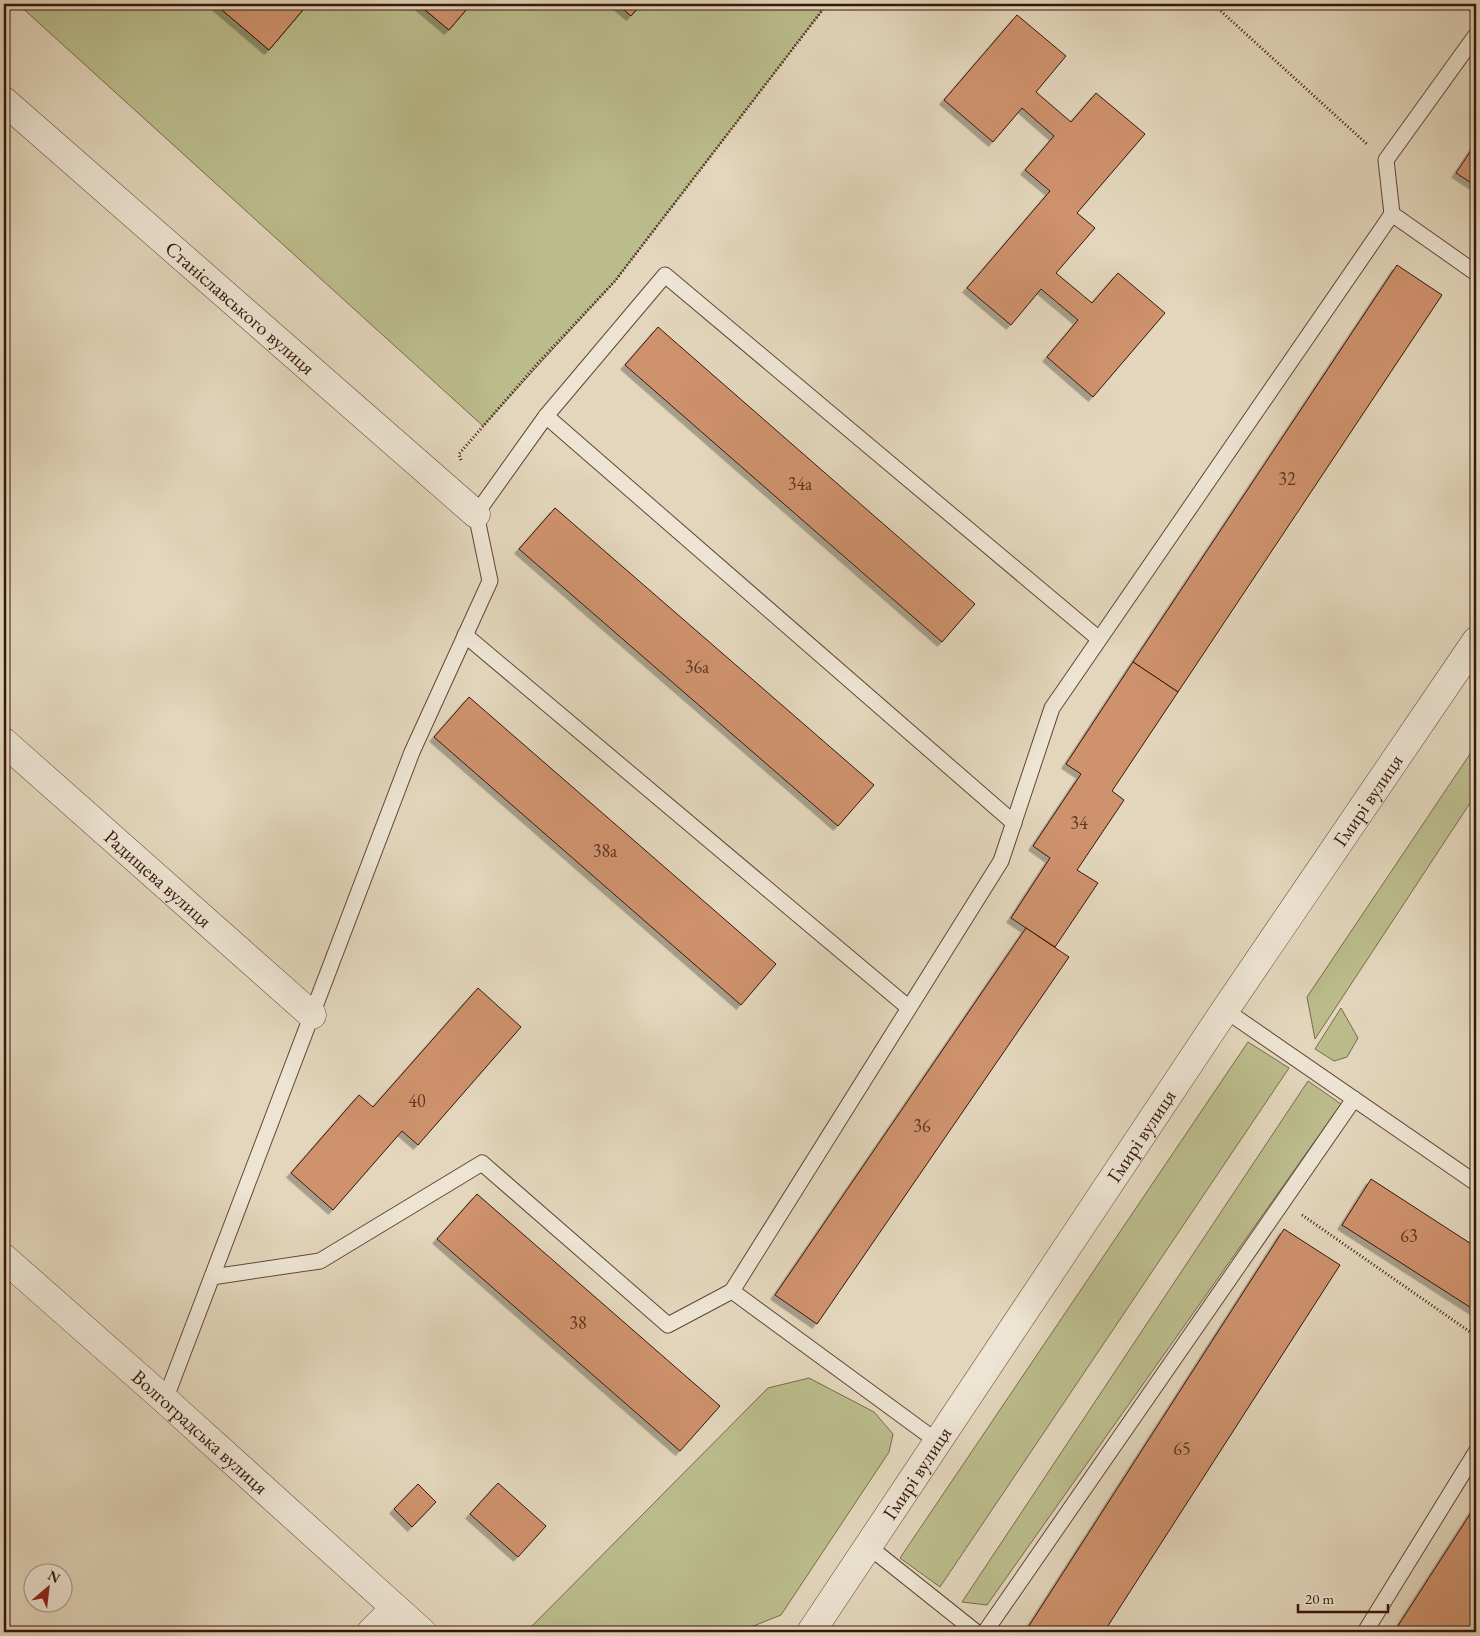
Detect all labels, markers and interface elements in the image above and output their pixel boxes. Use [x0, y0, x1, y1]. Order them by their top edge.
street label: Станіславського вулиця [160, 235, 321, 380]
house number: 32 [1278, 467, 1296, 490]
house number: 34а [788, 472, 813, 495]
house number: 36а [685, 655, 710, 678]
street label: Гмирі вулиця [1327, 749, 1408, 851]
house number: 34 [1070, 811, 1088, 834]
street label: Радищева вулиця [99, 824, 218, 933]
house number: 38а [593, 839, 618, 862]
street label: Гмирі вулиця [1101, 1084, 1182, 1187]
house number: 40 [408, 1089, 426, 1112]
house number: 36 [913, 1114, 931, 1137]
house number: 63 [1400, 1224, 1418, 1247]
house number: 38 [569, 1311, 587, 1334]
street label: Волгоградська вулиця [126, 1364, 274, 1500]
street label: Гмирі вулиця [877, 1421, 957, 1525]
house number: 65 [1173, 1437, 1191, 1460]
north arrow [22, 1564, 72, 1614]
text: N [45, 1566, 64, 1587]
scale bar [1298, 1581, 1388, 1613]
text: 20 m [1305, 1589, 1334, 1608]

